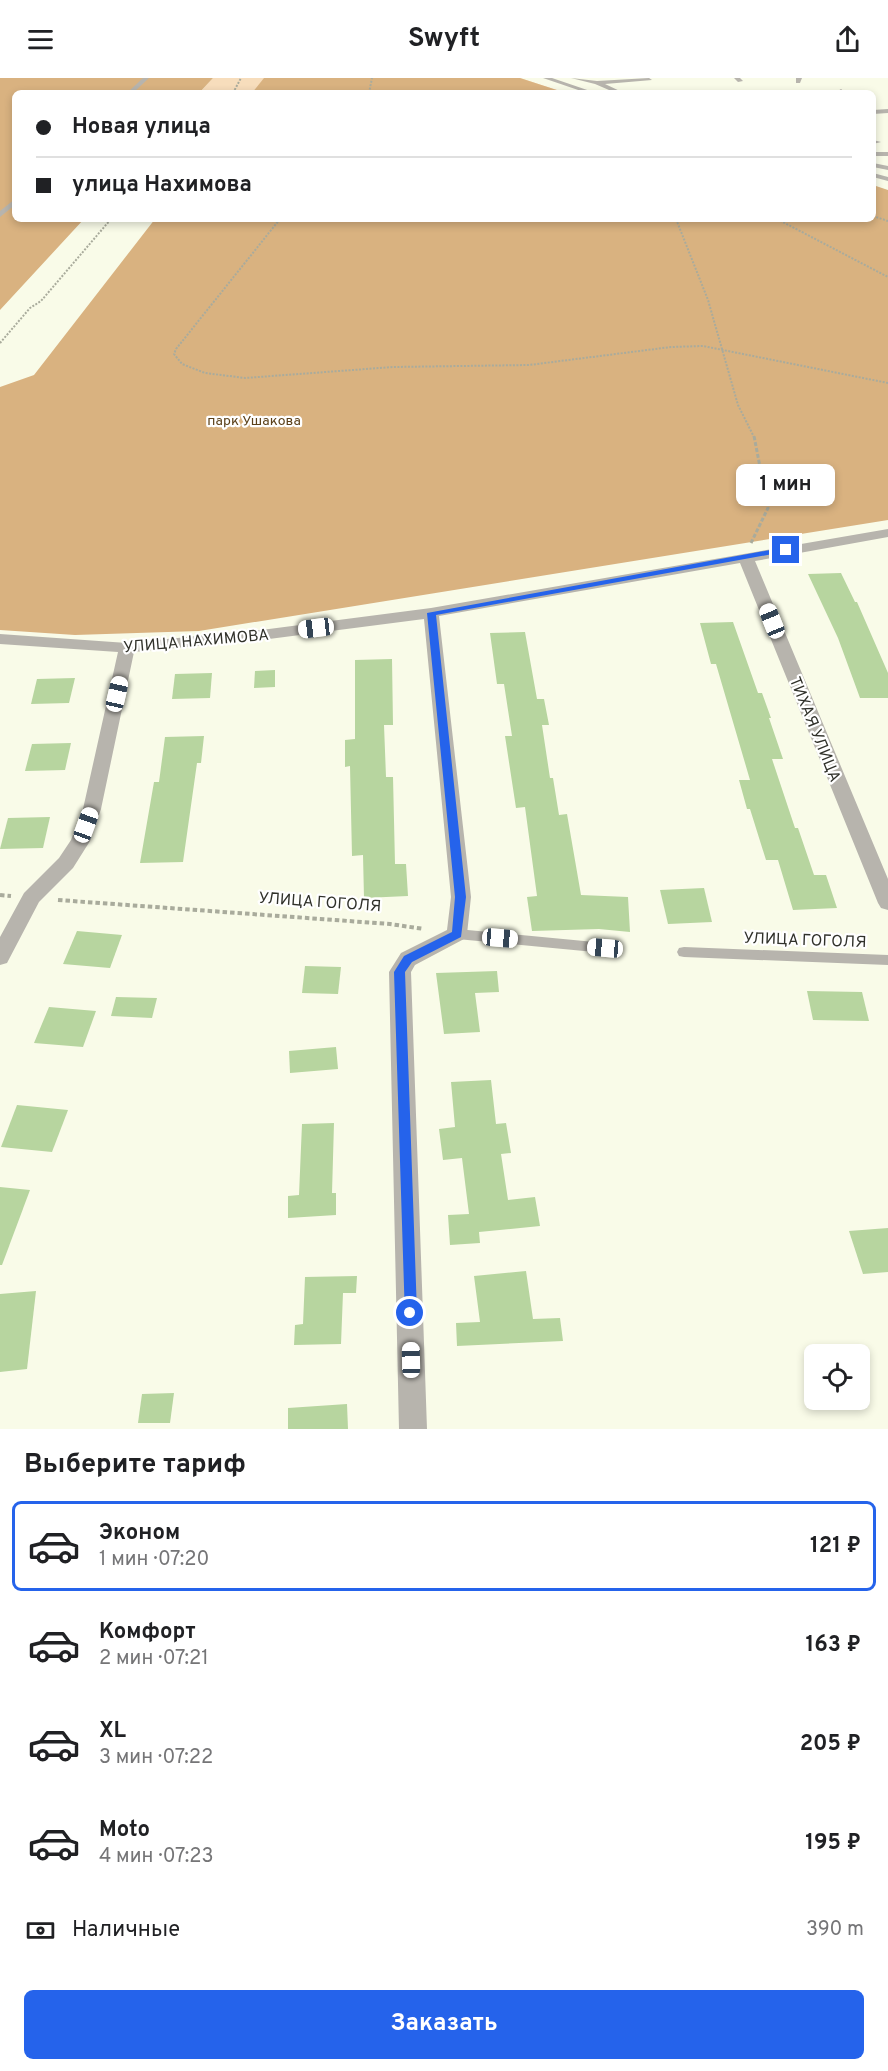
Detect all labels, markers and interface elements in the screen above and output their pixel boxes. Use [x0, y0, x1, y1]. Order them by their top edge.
text: Swyft [408, 22, 480, 56]
icon: menu [24, 23, 57, 56]
icon: share [831, 23, 864, 56]
text: Новая улица [72, 114, 211, 141]
text: улица Нахимова [72, 172, 252, 199]
park label: парк Ушакова [207, 413, 301, 430]
callout: 1 мин [736, 463, 836, 505]
text: 1 мин [760, 472, 811, 498]
route end [772, 536, 799, 563]
car [757, 601, 787, 641]
car [297, 617, 335, 639]
street label: УЛИЦА НАХИМОВА [122, 626, 270, 658]
car [104, 674, 130, 714]
street label: ТИХАЯ УЛИЦА [784, 674, 844, 785]
car [71, 805, 101, 845]
street label: УЛИЦА ГОГОЛЯ [258, 889, 382, 917]
car [481, 927, 519, 949]
street label: УЛИЦА ГОГОЛЯ [743, 929, 867, 953]
car [586, 937, 624, 959]
route start [396, 1299, 423, 1326]
car [402, 1342, 420, 1378]
map controls [804, 1344, 870, 1410]
button: locate [804, 1344, 870, 1410]
text: Выберите тариф [24, 1448, 246, 1482]
icon: car [27, 1519, 81, 1573]
text: Эконом [99, 1520, 180, 1547]
text: 121 ₽ [810, 1533, 861, 1560]
text: 1 мин · 07:20 [99, 1547, 209, 1573]
icon: car [27, 1618, 81, 1672]
text: Комфорт [99, 1619, 196, 1646]
text: 163 ₽ [806, 1632, 861, 1659]
text: 2 мин · 07:21 [99, 1646, 209, 1672]
icon: car [27, 1717, 81, 1771]
text: XL [99, 1718, 126, 1745]
text: 205 ₽ [800, 1731, 861, 1758]
text: 3 мин · 07:22 [99, 1745, 213, 1771]
icon: car [27, 1816, 81, 1870]
text: Moto [99, 1817, 150, 1844]
text: 195 ₽ [805, 1830, 861, 1857]
text: 4 мин · 07:23 [99, 1844, 214, 1870]
icon: cash [24, 1914, 57, 1947]
text: Наличные [72, 1917, 180, 1944]
text: 390 m [806, 1917, 864, 1943]
button: Заказать [24, 1990, 864, 2059]

